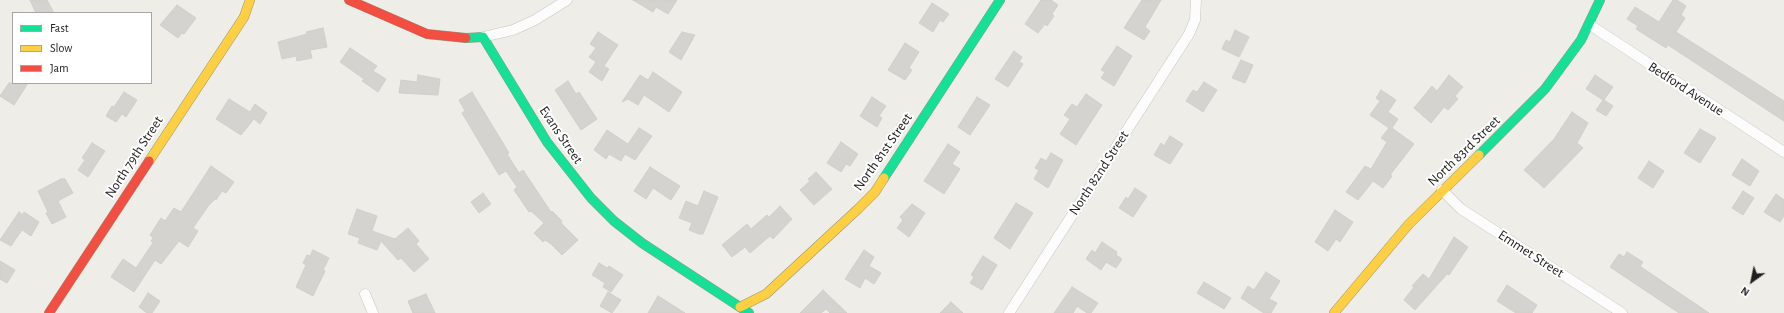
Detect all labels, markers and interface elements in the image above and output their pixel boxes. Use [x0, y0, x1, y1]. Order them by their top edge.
legend [12, 12, 152, 84]
text: Fast [50, 22, 69, 34]
text: Slow [50, 42, 72, 54]
street label: Bedford Avenue [1645, 58, 1727, 120]
text: Jam [50, 62, 69, 74]
street label: Evans Street [536, 103, 586, 167]
street label: North 81st Street [850, 110, 916, 194]
street label: North 83rd Street [1424, 112, 1504, 190]
street label: North 79th Street [101, 113, 167, 201]
street label: North 82nd Street [1065, 128, 1133, 218]
street label: Emmet Street [1495, 227, 1567, 281]
north arrow [1732, 261, 1772, 301]
text: N [1739, 285, 1751, 298]

